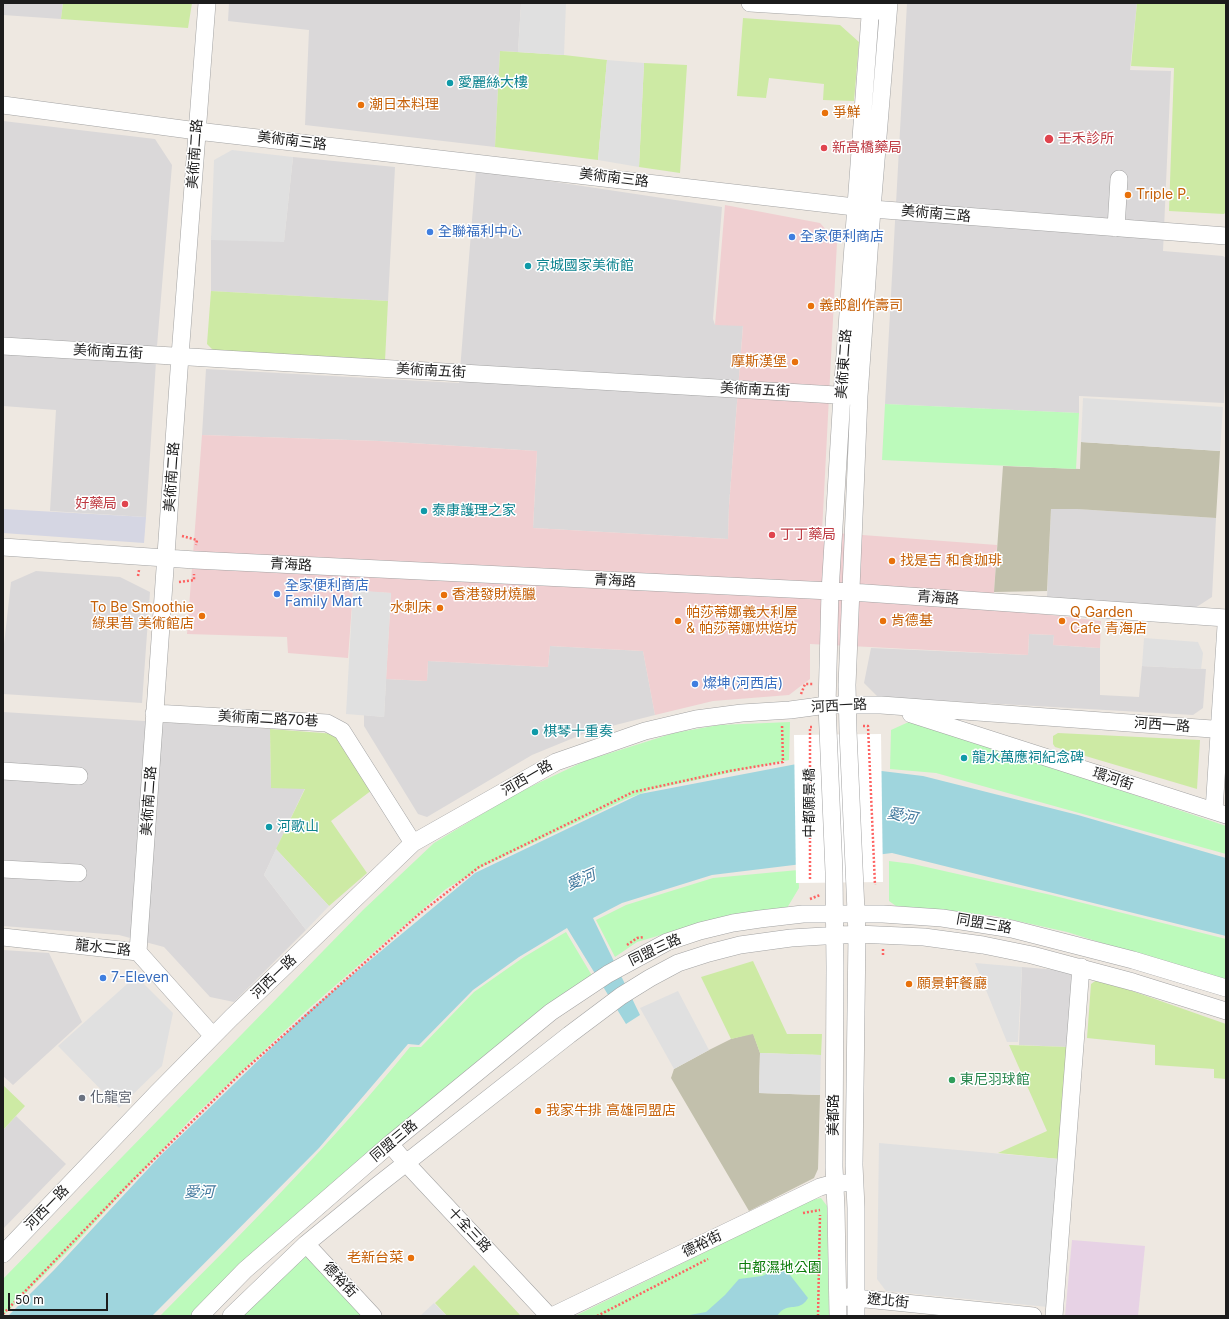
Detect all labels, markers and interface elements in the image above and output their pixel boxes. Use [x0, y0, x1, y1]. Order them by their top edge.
place label: 愛麗絲大樓 [458, 75, 528, 91]
marker: 愛麗絲大樓 [445, 78, 455, 88]
place label: 潮日本料理 [369, 97, 439, 113]
marker: 潮日本料理 [356, 100, 366, 110]
place label: 爭鮮 [833, 105, 861, 121]
marker: 爭鮮 [820, 108, 830, 118]
street label: 美術南二路 [184, 118, 206, 190]
street label: 美術南三路 [256, 128, 328, 154]
place label: 壬禾診所 [1058, 131, 1114, 147]
marker: 壬禾診所 [1043, 133, 1055, 145]
place label: 新高橋藥局 [832, 140, 902, 156]
marker: 新高橋藥局 [819, 143, 829, 153]
street label: 美術南三路 [578, 165, 650, 191]
place label: Triple P. [1136, 187, 1190, 203]
marker: Triple P. [1123, 190, 1133, 200]
street label: 美術南三路 [900, 203, 972, 225]
place label: 全聯福利中心 [438, 224, 522, 240]
marker: 全聯福利中心 [425, 227, 435, 237]
place label: 全家便利商店 [800, 229, 884, 245]
marker: 全家便利商店 [787, 232, 797, 242]
place label: 京城國家美術館 [536, 258, 634, 274]
marker: 京城國家美術館 [523, 261, 533, 271]
place label: 義郎創作壽司 [819, 298, 903, 314]
marker: 義郎創作壽司 [806, 301, 816, 311]
street label: 美術東二路 [833, 328, 855, 400]
street label: 美術南五街 [73, 342, 143, 362]
place label: 摩斯漢堡 [731, 354, 787, 370]
marker: 摩斯漢堡 [790, 357, 800, 367]
street label: 美術南五街 [396, 361, 466, 381]
street label: 美術南五街 [720, 380, 790, 400]
street label: 美術南二路 [161, 441, 183, 513]
place label: 好藥局 [75, 496, 117, 512]
marker: 好藥局 [120, 499, 130, 509]
place label: 泰康護理之家 [432, 503, 516, 519]
marker: 泰康護理之家 [419, 506, 429, 516]
place label: 丁丁藥局 [780, 527, 836, 543]
marker: 丁丁藥局 [767, 530, 777, 540]
place label: 找是吉 和食珈琲 [900, 553, 1002, 569]
street label: 青海路 [270, 556, 312, 574]
marker: 找是吉 和食珈琲 [887, 556, 897, 566]
street label: 青海路 [594, 572, 636, 590]
place label: 全家便利商店 Family Mart [285, 578, 369, 610]
place label: 香港發財燒臘 [452, 587, 536, 603]
street label: 青海路 [916, 588, 960, 608]
marker: 全家便利商店 Family Mart [272, 589, 282, 599]
marker: 香港發財燒臘 [439, 590, 449, 600]
place label: To Be Smoothie 綠果昔 美術館店 [90, 600, 194, 632]
place label: 水刺床 [390, 600, 432, 616]
marker: 水刺床 [435, 603, 445, 613]
place label: 帕莎蒂娜義大利屋 & 帕莎蒂娜烘焙坊 [686, 605, 798, 638]
place label: Q Garden Cafe 青海店 [1070, 605, 1147, 638]
marker: To Be Smoothie 綠果昔 美術館店 [197, 611, 207, 621]
place label: 肯德基 [891, 613, 933, 629]
marker: 帕莎蒂娜義大利屋 & 帕莎蒂娜烘焙坊 [673, 616, 683, 626]
marker: 肯德基 [878, 616, 888, 626]
marker: Q Garden Cafe 青海店 [1057, 616, 1067, 626]
place label: 燦坤(河西店) [703, 676, 783, 692]
marker: 燦坤(河西店) [690, 679, 700, 689]
street label: 河西一路 [811, 696, 867, 716]
street label: 美術南二路70巷 [217, 708, 319, 730]
street label: 河西一路 [1133, 715, 1191, 735]
place label: 棋琴十重奏 [543, 724, 613, 740]
marker: 棋琴十重奏 [530, 727, 540, 737]
place label: 龍水萬應祠紀念碑 [972, 750, 1084, 766]
marker: 龍水萬應祠紀念碑 [959, 753, 969, 763]
street label: 河西一路 [499, 757, 555, 799]
street label: 美術南二路 [138, 765, 160, 837]
street label: 環河街 [1090, 765, 1136, 793]
street label: 中都願景橋 [802, 768, 818, 838]
water label: 愛河 [886, 804, 918, 828]
place label: 河歌山 [277, 819, 319, 835]
marker: 河歌山 [264, 822, 274, 832]
water label: 愛河 [564, 866, 598, 894]
street label: 同盟三路 [955, 911, 1013, 937]
street label: 同盟三路 [626, 931, 684, 969]
street label: 龍水二路 [74, 937, 132, 959]
street label: 河西一路 [248, 952, 300, 1002]
place label: 7-Eleven [111, 970, 169, 986]
marker: 7-Eleven [98, 973, 108, 983]
place label: 願景軒餐廳 [917, 976, 987, 992]
marker: 願景軒餐廳 [904, 979, 914, 989]
place label: 東尼羽球館 [960, 1072, 1030, 1088]
marker: 東尼羽球館 [947, 1075, 957, 1085]
place label: 化龍宮 [90, 1090, 132, 1106]
marker: 化龍宮 [77, 1093, 87, 1103]
street label: 美都路 [826, 1094, 842, 1136]
place label: 我家牛排 高雄同盟店 [546, 1103, 676, 1119]
marker: 我家牛排 高雄同盟店 [533, 1106, 543, 1116]
street label: 同盟三路 [367, 1117, 421, 1165]
street label: 河西一路 [22, 1182, 72, 1234]
water label: 愛河 [184, 1183, 214, 1201]
street label: 十全三路 [444, 1204, 494, 1256]
street label: 德裕街 [679, 1227, 725, 1261]
place label: 老新台菜 [347, 1250, 403, 1266]
marker: 老新台菜 [406, 1253, 416, 1263]
street label: 德裕街 [320, 1259, 360, 1301]
park label: 中都濕地公園 [738, 1260, 822, 1276]
scale bar [10, 1285, 110, 1311]
street label: 遼北街 [866, 1290, 910, 1312]
text: 50 m [15, 1292, 44, 1307]

